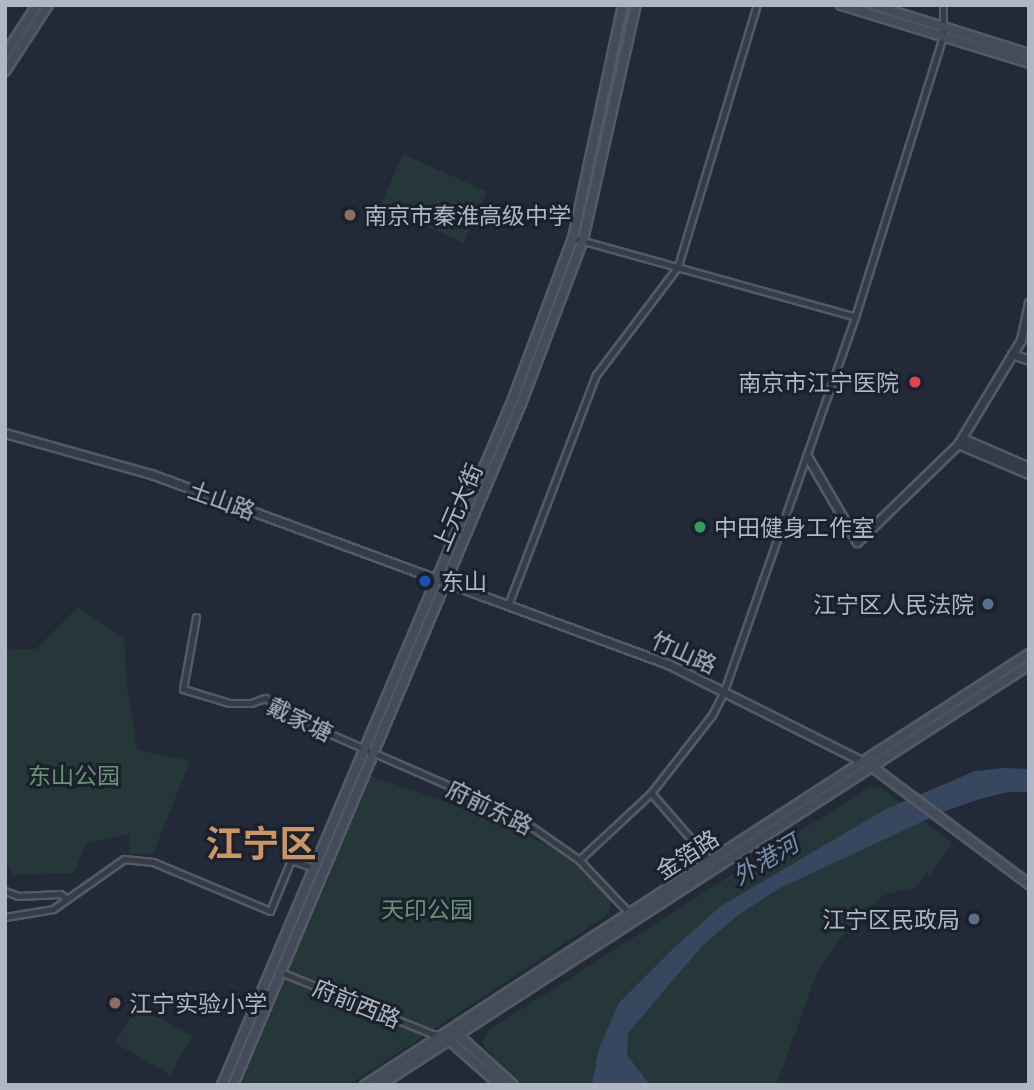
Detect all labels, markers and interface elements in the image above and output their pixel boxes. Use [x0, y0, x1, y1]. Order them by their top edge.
place label: 南京市秦淮高级中学 [364, 201, 571, 229]
marker: 南京市秦淮高级中学 [342, 207, 358, 223]
place label: 南京市江宁医院 [738, 368, 899, 396]
marker: 南京市江宁医院 [905, 372, 925, 392]
street label: 上元大街 [426, 459, 488, 555]
street label: 土山路 [185, 475, 259, 525]
place label: 中田健身工作室 [714, 513, 875, 541]
marker: 中田健身工作室 [692, 519, 708, 535]
place label: 东山 [441, 567, 487, 595]
marker: 东山 [415, 571, 435, 591]
place label: 江宁区人民法院 [813, 590, 974, 618]
marker: 江宁区人民法院 [980, 596, 996, 612]
street label: 竹山路 [647, 625, 721, 679]
street label: 戴家塘 [263, 691, 337, 747]
park label: 东山公园 [28, 761, 120, 789]
street label: 府前东路 [443, 774, 537, 840]
district label: 江宁区 [206, 821, 316, 865]
street label: 金箔路 [651, 824, 723, 884]
water label: 外港河 [727, 828, 803, 890]
park label: 天印公园 [381, 895, 473, 923]
place label: 江宁区民政局 [822, 905, 960, 933]
marker: 江宁区民政局 [966, 911, 982, 927]
street label: 府前西路 [309, 973, 405, 1033]
place label: 江宁实验小学 [129, 989, 267, 1017]
marker: 江宁实验小学 [107, 995, 123, 1011]

